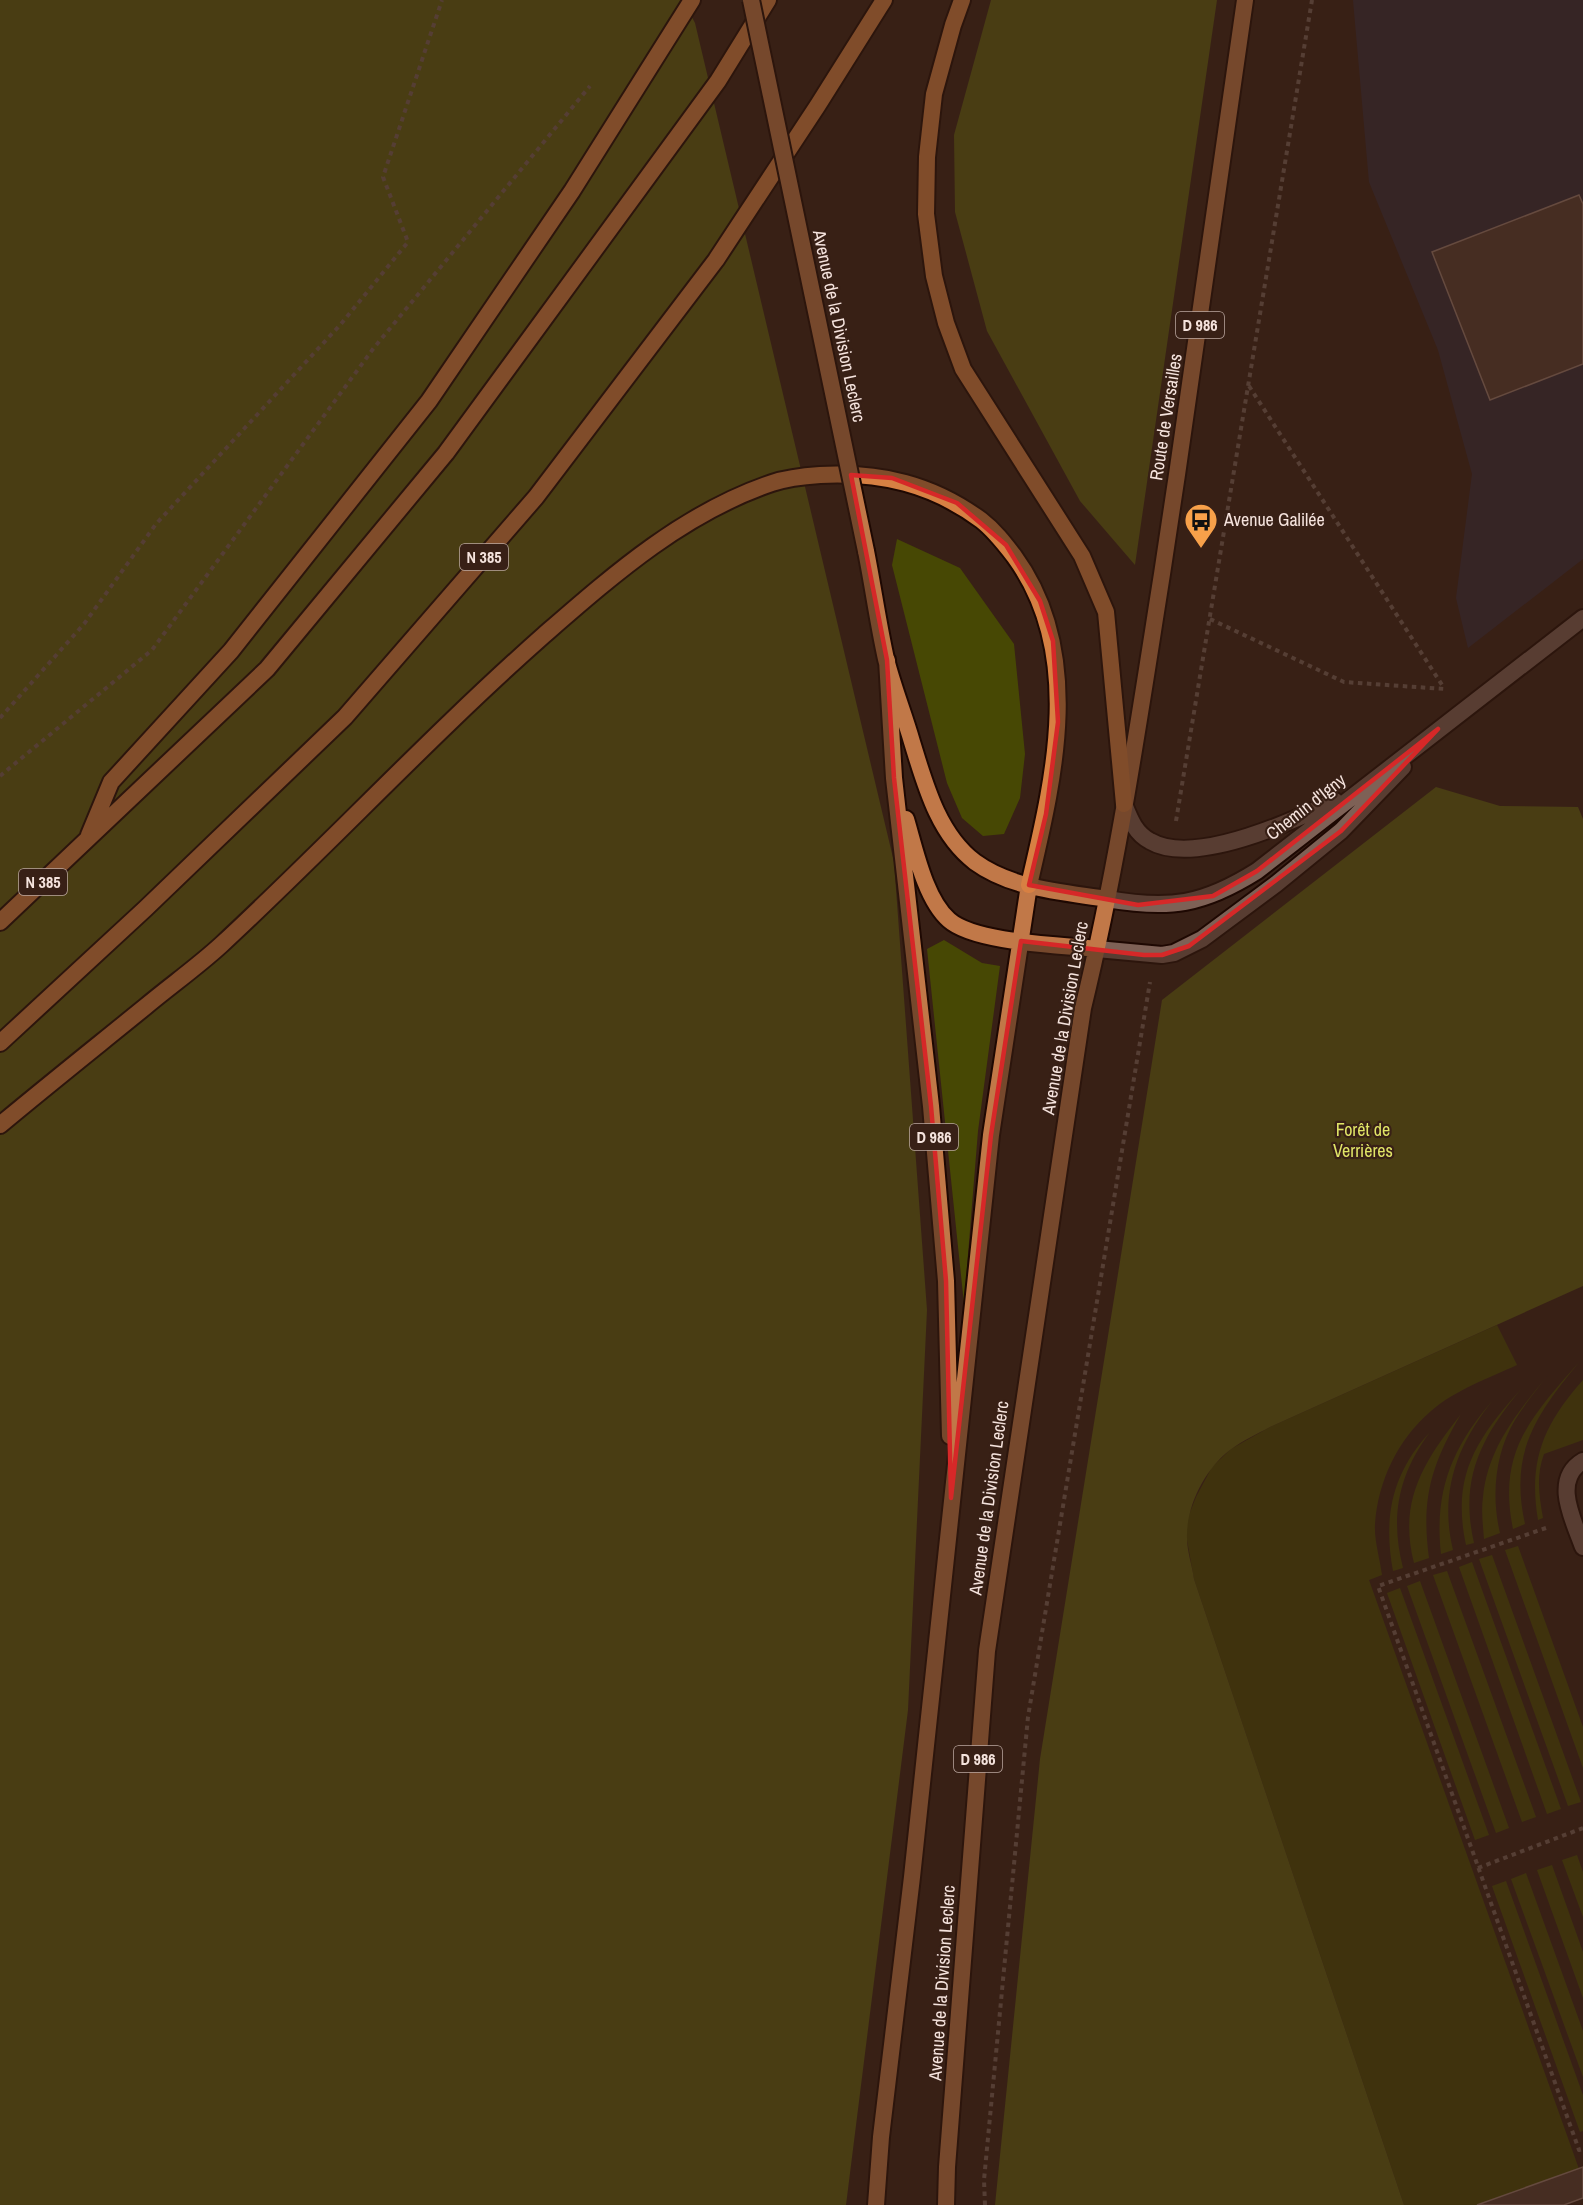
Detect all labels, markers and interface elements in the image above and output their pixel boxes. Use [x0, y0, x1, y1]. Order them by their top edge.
street label: Avenue de la Division Leclerc [807, 227, 872, 424]
road number: D 986 [1176, 312, 1224, 338]
street label: Route de Versailles [1143, 352, 1188, 482]
bus stop icon: Avenue Galilée [1183, 502, 1219, 549]
place label: Avenue Galilée [1223, 507, 1325, 532]
road number: N 385 [460, 544, 508, 570]
street label: Chemin d'Igny [1261, 767, 1351, 846]
road number: N 385 [19, 869, 67, 895]
street label: Avenue de la Division Leclerc [1035, 919, 1094, 1118]
park label: Forêt de Verrières [1333, 1117, 1393, 1163]
road number: D 986 [910, 1124, 958, 1150]
street label: Avenue de la Division Leclerc [962, 1399, 1015, 1598]
road number: D 986 [954, 1746, 1002, 1772]
street label: Avenue de la Division Leclerc [922, 1884, 961, 2083]

